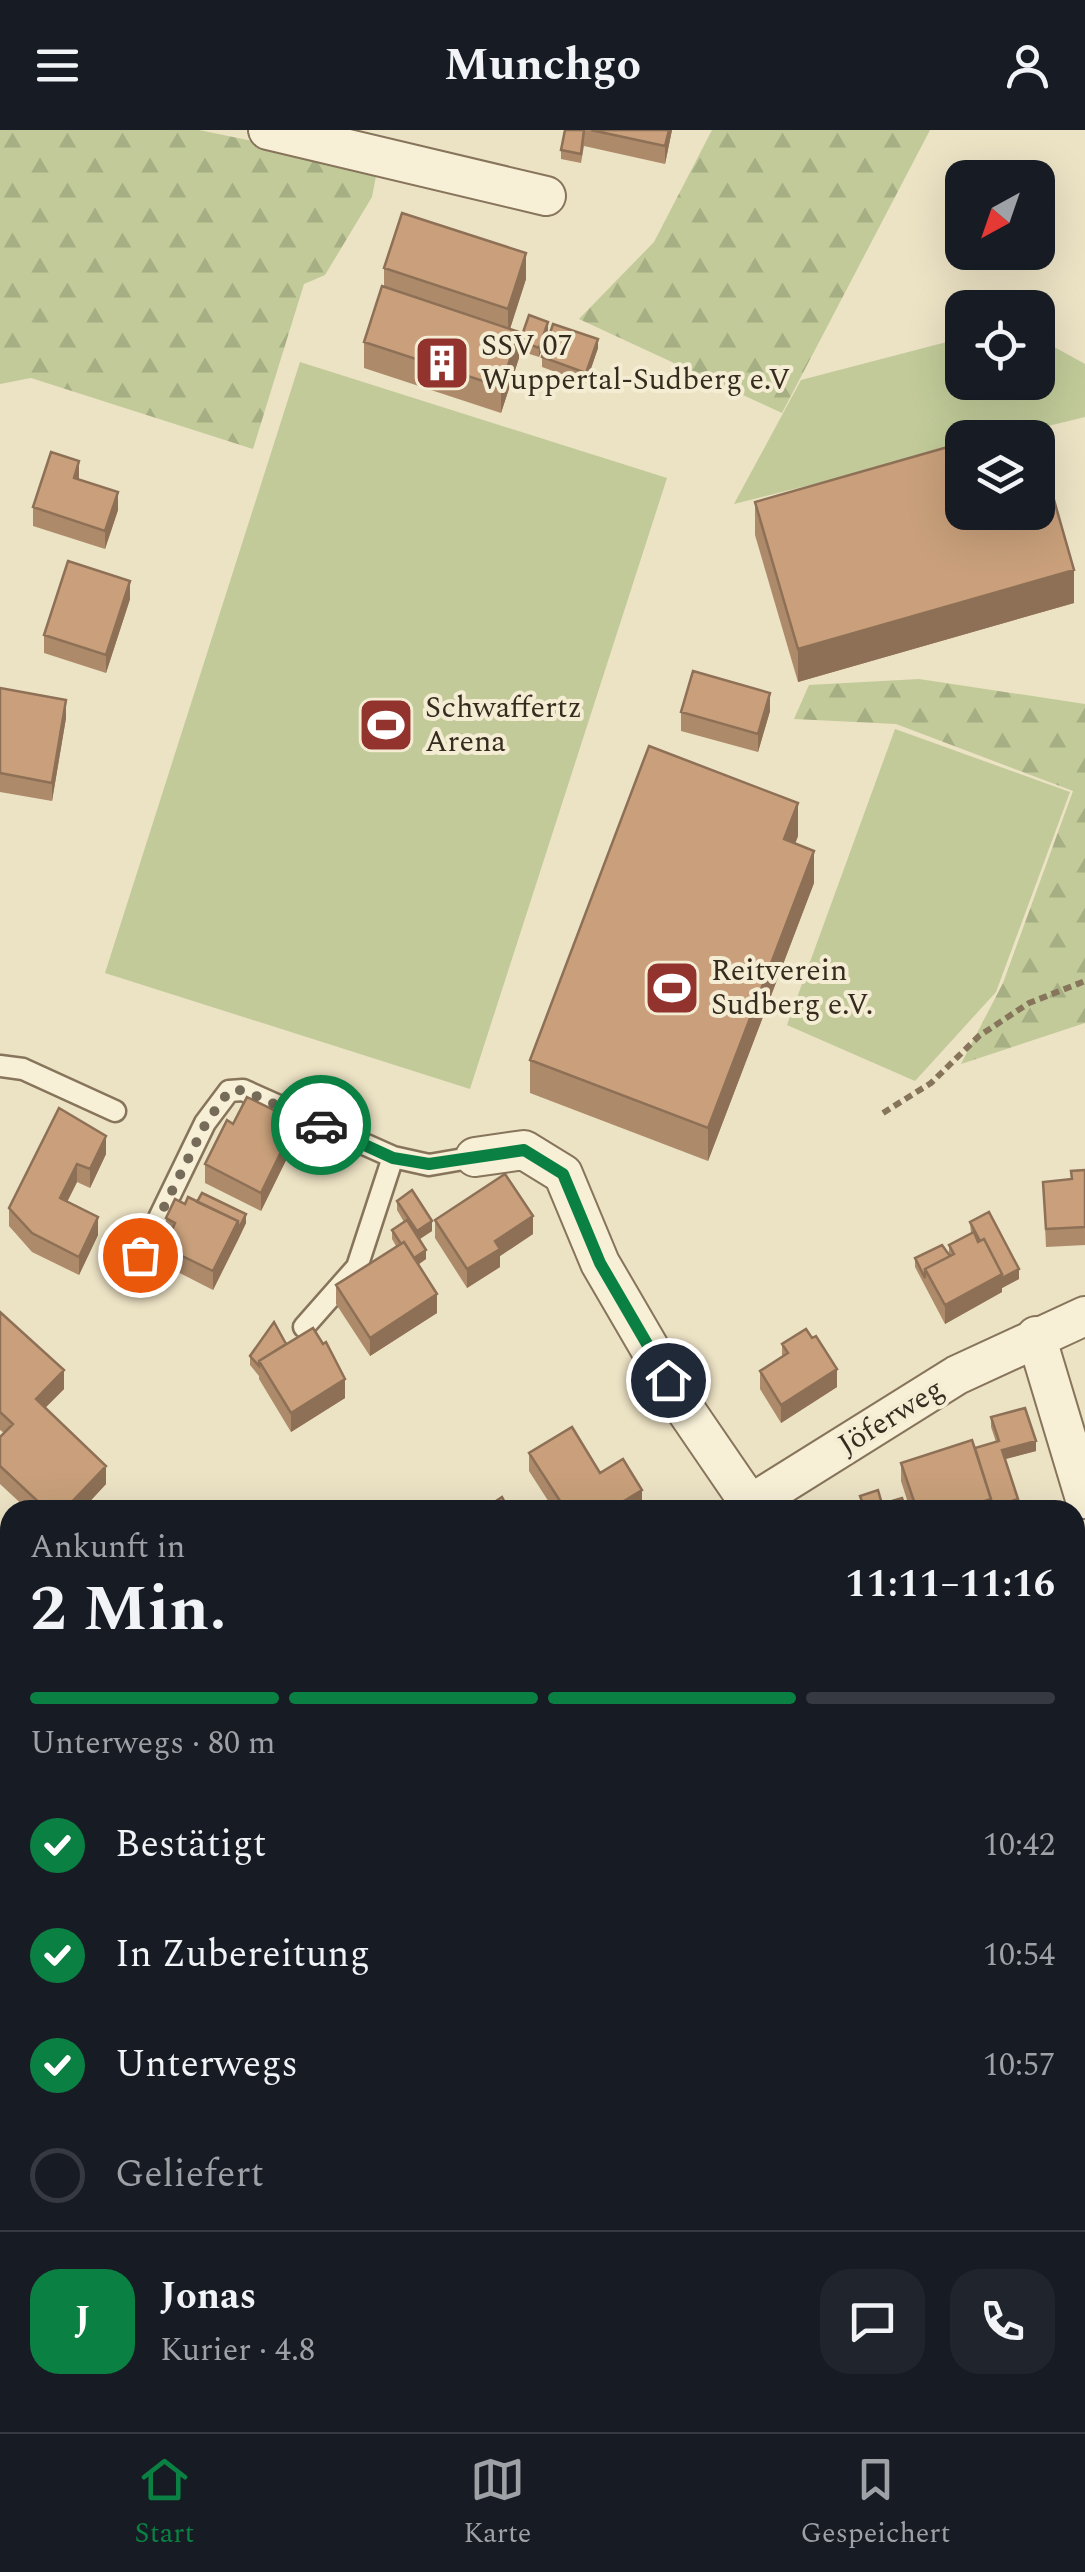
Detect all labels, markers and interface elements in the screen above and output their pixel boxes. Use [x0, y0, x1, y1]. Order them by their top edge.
text: Munchgo [444, 31, 641, 100]
icon: menu [30, 38, 85, 93]
icon: person [1000, 38, 1055, 93]
north arrow [945, 160, 1055, 270]
map controls [945, 160, 1055, 530]
button: locate [945, 290, 1055, 400]
place label: SSV 07 Wuppertal-Sudberg e.V [481, 323, 790, 403]
building icon: SSV 07 Wuppertal-Sudberg e.V [412, 333, 472, 393]
button: layers [945, 420, 1055, 530]
place label: Schwaffertz Arena [425, 685, 582, 765]
sports icon: Schwaffertz Arena [356, 695, 416, 755]
place label: Reitverein Sudberg e.V. [711, 948, 873, 1028]
sports icon: Reitverein Sudberg e.V. [642, 958, 702, 1018]
courier [271, 1075, 371, 1175]
icon: car [294, 1098, 349, 1153]
pin [98, 1213, 183, 1298]
icon: bag [113, 1228, 168, 1283]
pin [626, 1338, 711, 1423]
icon: home [641, 1353, 696, 1408]
street label: Jöferweg [829, 1366, 953, 1468]
text: Ankunft in [30, 1523, 186, 1572]
text: 11:11–11:16 [845, 1556, 1055, 1614]
text: 2 Min. [30, 1560, 227, 1659]
text: Unterwegs · 80 m [30, 1719, 275, 1768]
text: Bestätigt [115, 1816, 266, 1874]
icon: check [30, 1818, 85, 1873]
text: 10:42 [983, 1821, 1055, 1870]
text: In Zubereitung [115, 1926, 370, 1984]
icon: check [30, 1928, 85, 1983]
text: 10:54 [983, 1931, 1055, 1980]
text: Unterwegs [115, 2036, 298, 2094]
icon: check [30, 2038, 85, 2093]
text: 10:57 [983, 2041, 1055, 2090]
text: Geliefert [115, 2146, 264, 2204]
text: Jonas [160, 2268, 256, 2326]
button: chat [820, 2269, 925, 2374]
button: phone [950, 2269, 1055, 2374]
text: J [74, 2292, 91, 2350]
text: Kurier · 4.8 [160, 2326, 315, 2375]
tab: Start [135, 2452, 194, 2555]
tab: Karte [464, 2452, 531, 2555]
tab: Gespeichert [801, 2452, 950, 2555]

